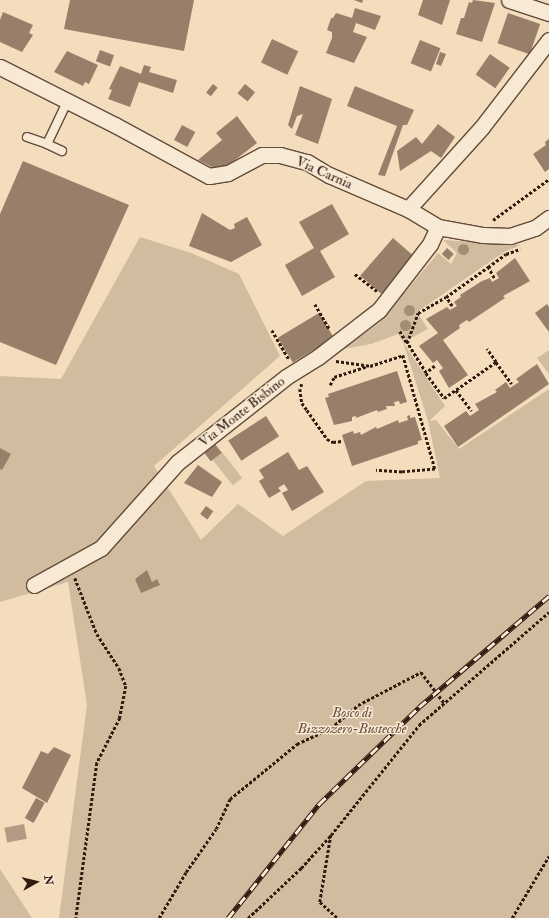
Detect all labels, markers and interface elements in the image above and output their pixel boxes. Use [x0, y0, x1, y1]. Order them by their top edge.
street label: Via Carnia [293, 153, 355, 193]
street label: Via Monte Bisbino [196, 373, 288, 451]
park label: Bosco di Bizzozero-Bustecche [298, 705, 406, 738]
north arrow [16, 862, 56, 902]
text: N [41, 874, 56, 886]

